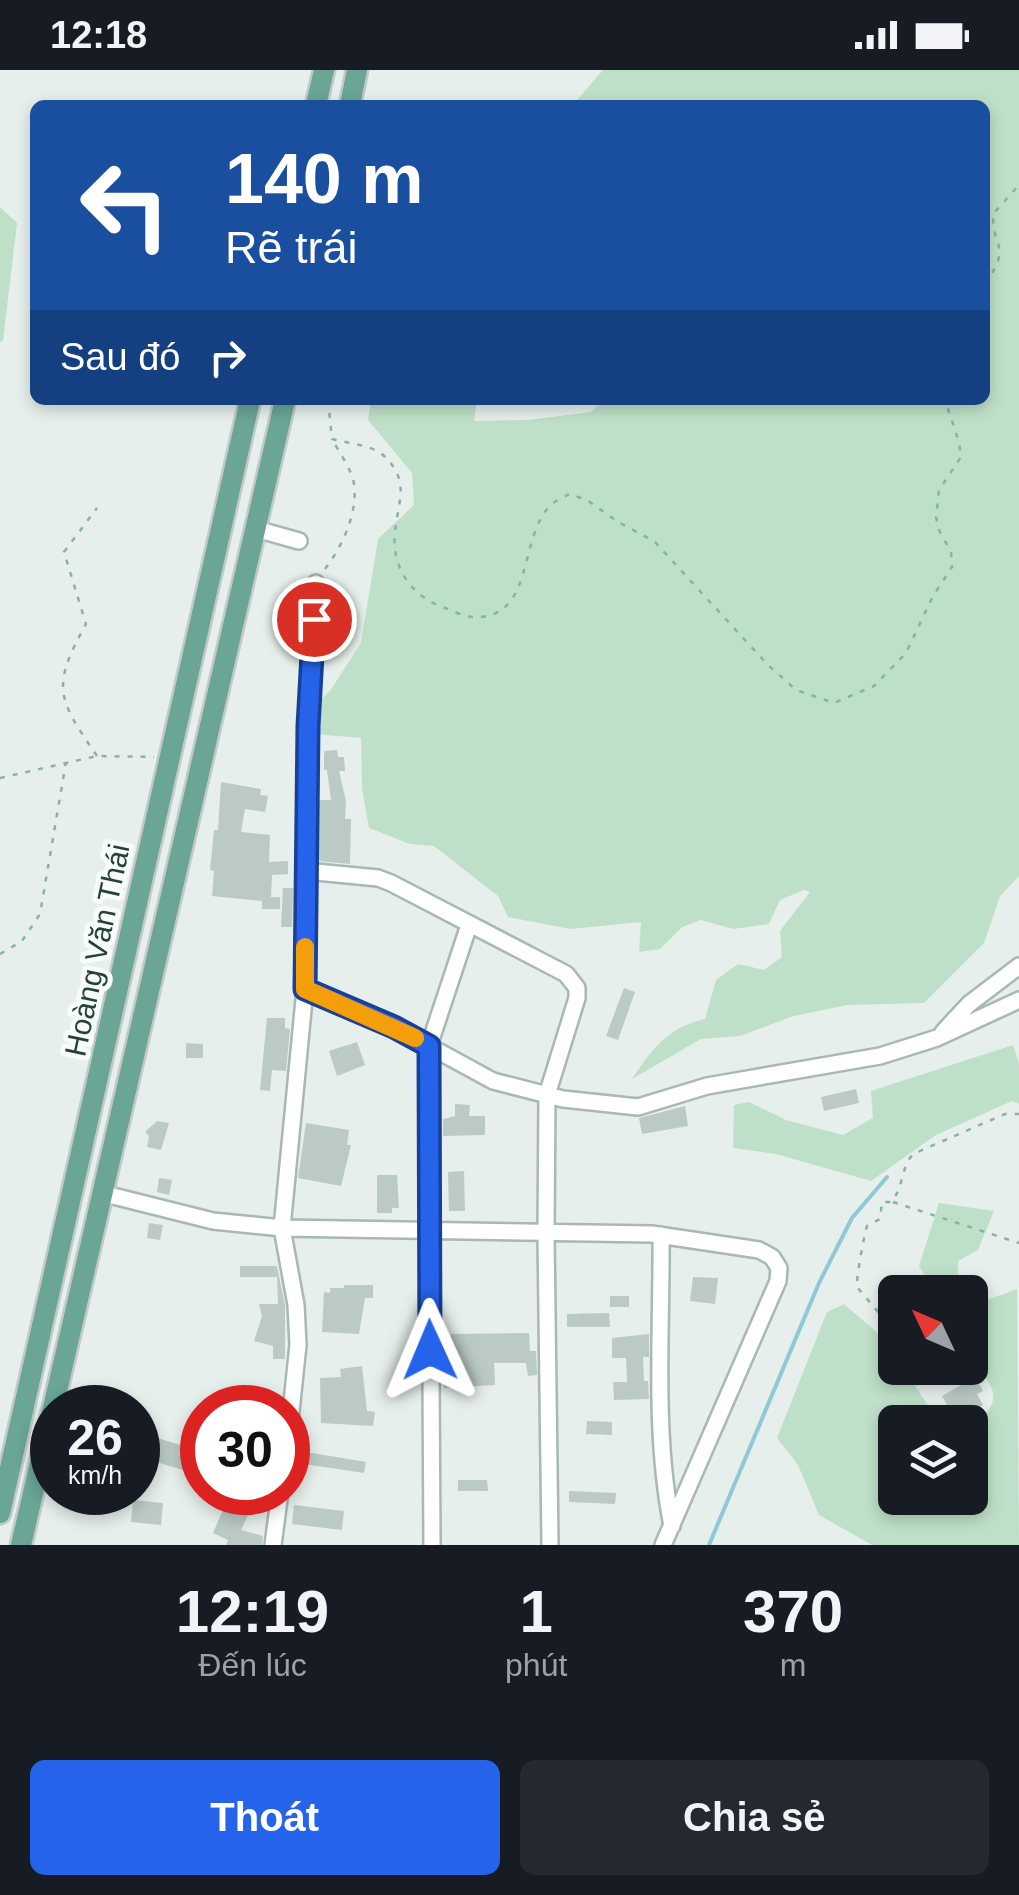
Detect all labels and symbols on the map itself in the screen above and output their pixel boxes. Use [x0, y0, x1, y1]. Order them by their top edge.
pin [272, 577, 357, 662]
street label: Hoàng Văn Thái [58, 841, 136, 1059]
north arrow [878, 1275, 988, 1385]
position arrow [378, 1298, 482, 1402]
speed limit sign: 30 [180, 1385, 310, 1515]

